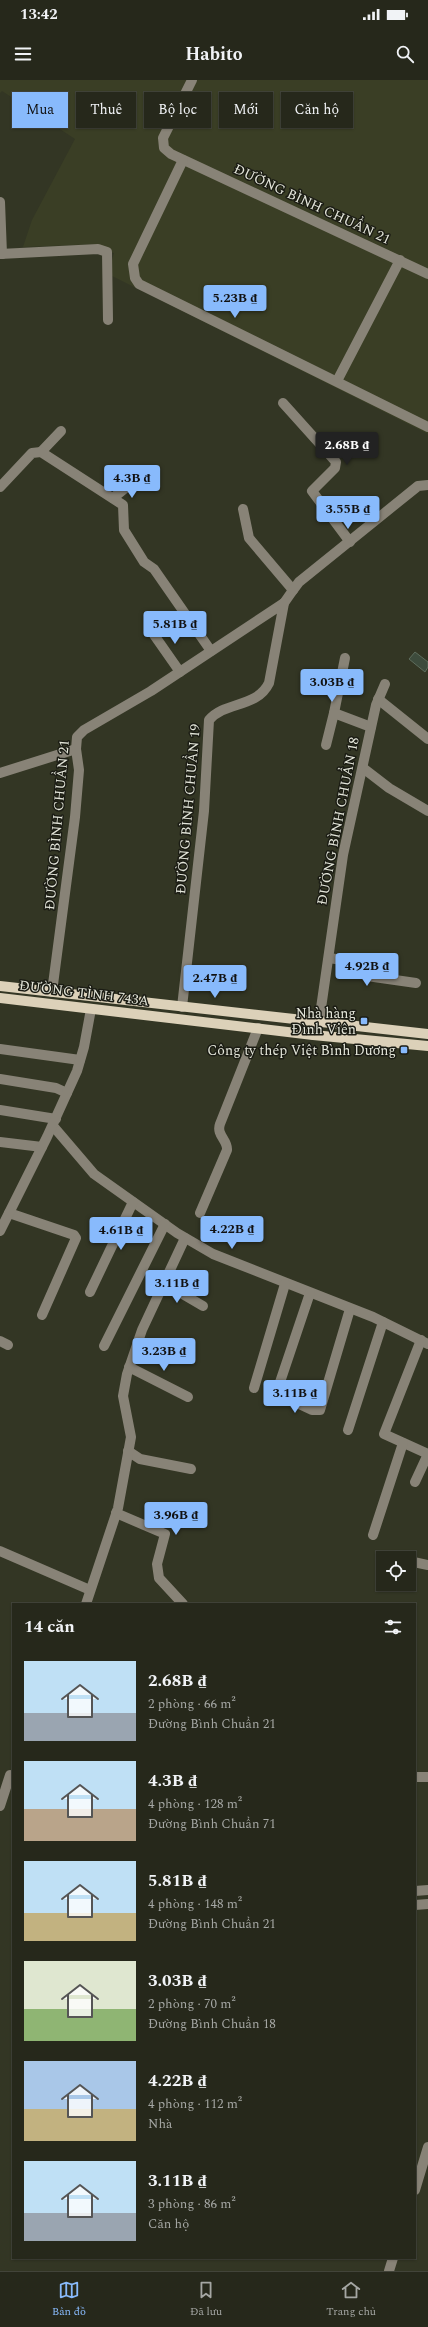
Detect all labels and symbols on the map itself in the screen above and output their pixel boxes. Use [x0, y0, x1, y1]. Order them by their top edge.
street label: ĐƯỜNG BÌNH CHUẨN 21 [230, 157, 394, 250]
pin: 5.23B ₫ [198, 285, 272, 319]
pin: 2.68B ₫ [310, 432, 384, 466]
pin: 4.3B ₫ [99, 465, 165, 499]
pin: 3.55B ₫ [311, 496, 385, 530]
pin: 5.81B ₫ [138, 611, 212, 645]
pin: 3.03B ₫ [295, 669, 369, 703]
street label: ĐƯỜNG BÌNH CHUẨN 19 [169, 723, 206, 895]
street label: ĐƯỜNG BÌNH CHUẨN 18 [310, 735, 365, 907]
street label: ĐƯỜNG BÌNH CHUẨN 21 [38, 739, 75, 911]
pin: 4.92B ₫ [330, 953, 404, 987]
pin: 2.47B ₫ [178, 965, 252, 999]
street label: ĐƯỜNG TỈNH 743A [18, 975, 151, 1011]
place label: Nhà hàng Đình Viên [291, 1003, 356, 1040]
marker: Nhà hàng Đình Viên [359, 1016, 369, 1026]
place label: Công ty thép Việt Bình Dương [207, 1040, 396, 1061]
marker: Công ty thép Việt Bình Dương [399, 1045, 409, 1055]
pin: 4.22B ₫ [195, 1216, 269, 1250]
pin: 4.61B ₫ [84, 1217, 158, 1251]
pin: 3.11B ₫ [140, 1270, 214, 1304]
pin: 3.23B ₫ [127, 1338, 201, 1372]
pin: 3.11B ₫ [258, 1380, 332, 1414]
pin: 3.96B ₫ [139, 1502, 213, 1536]

